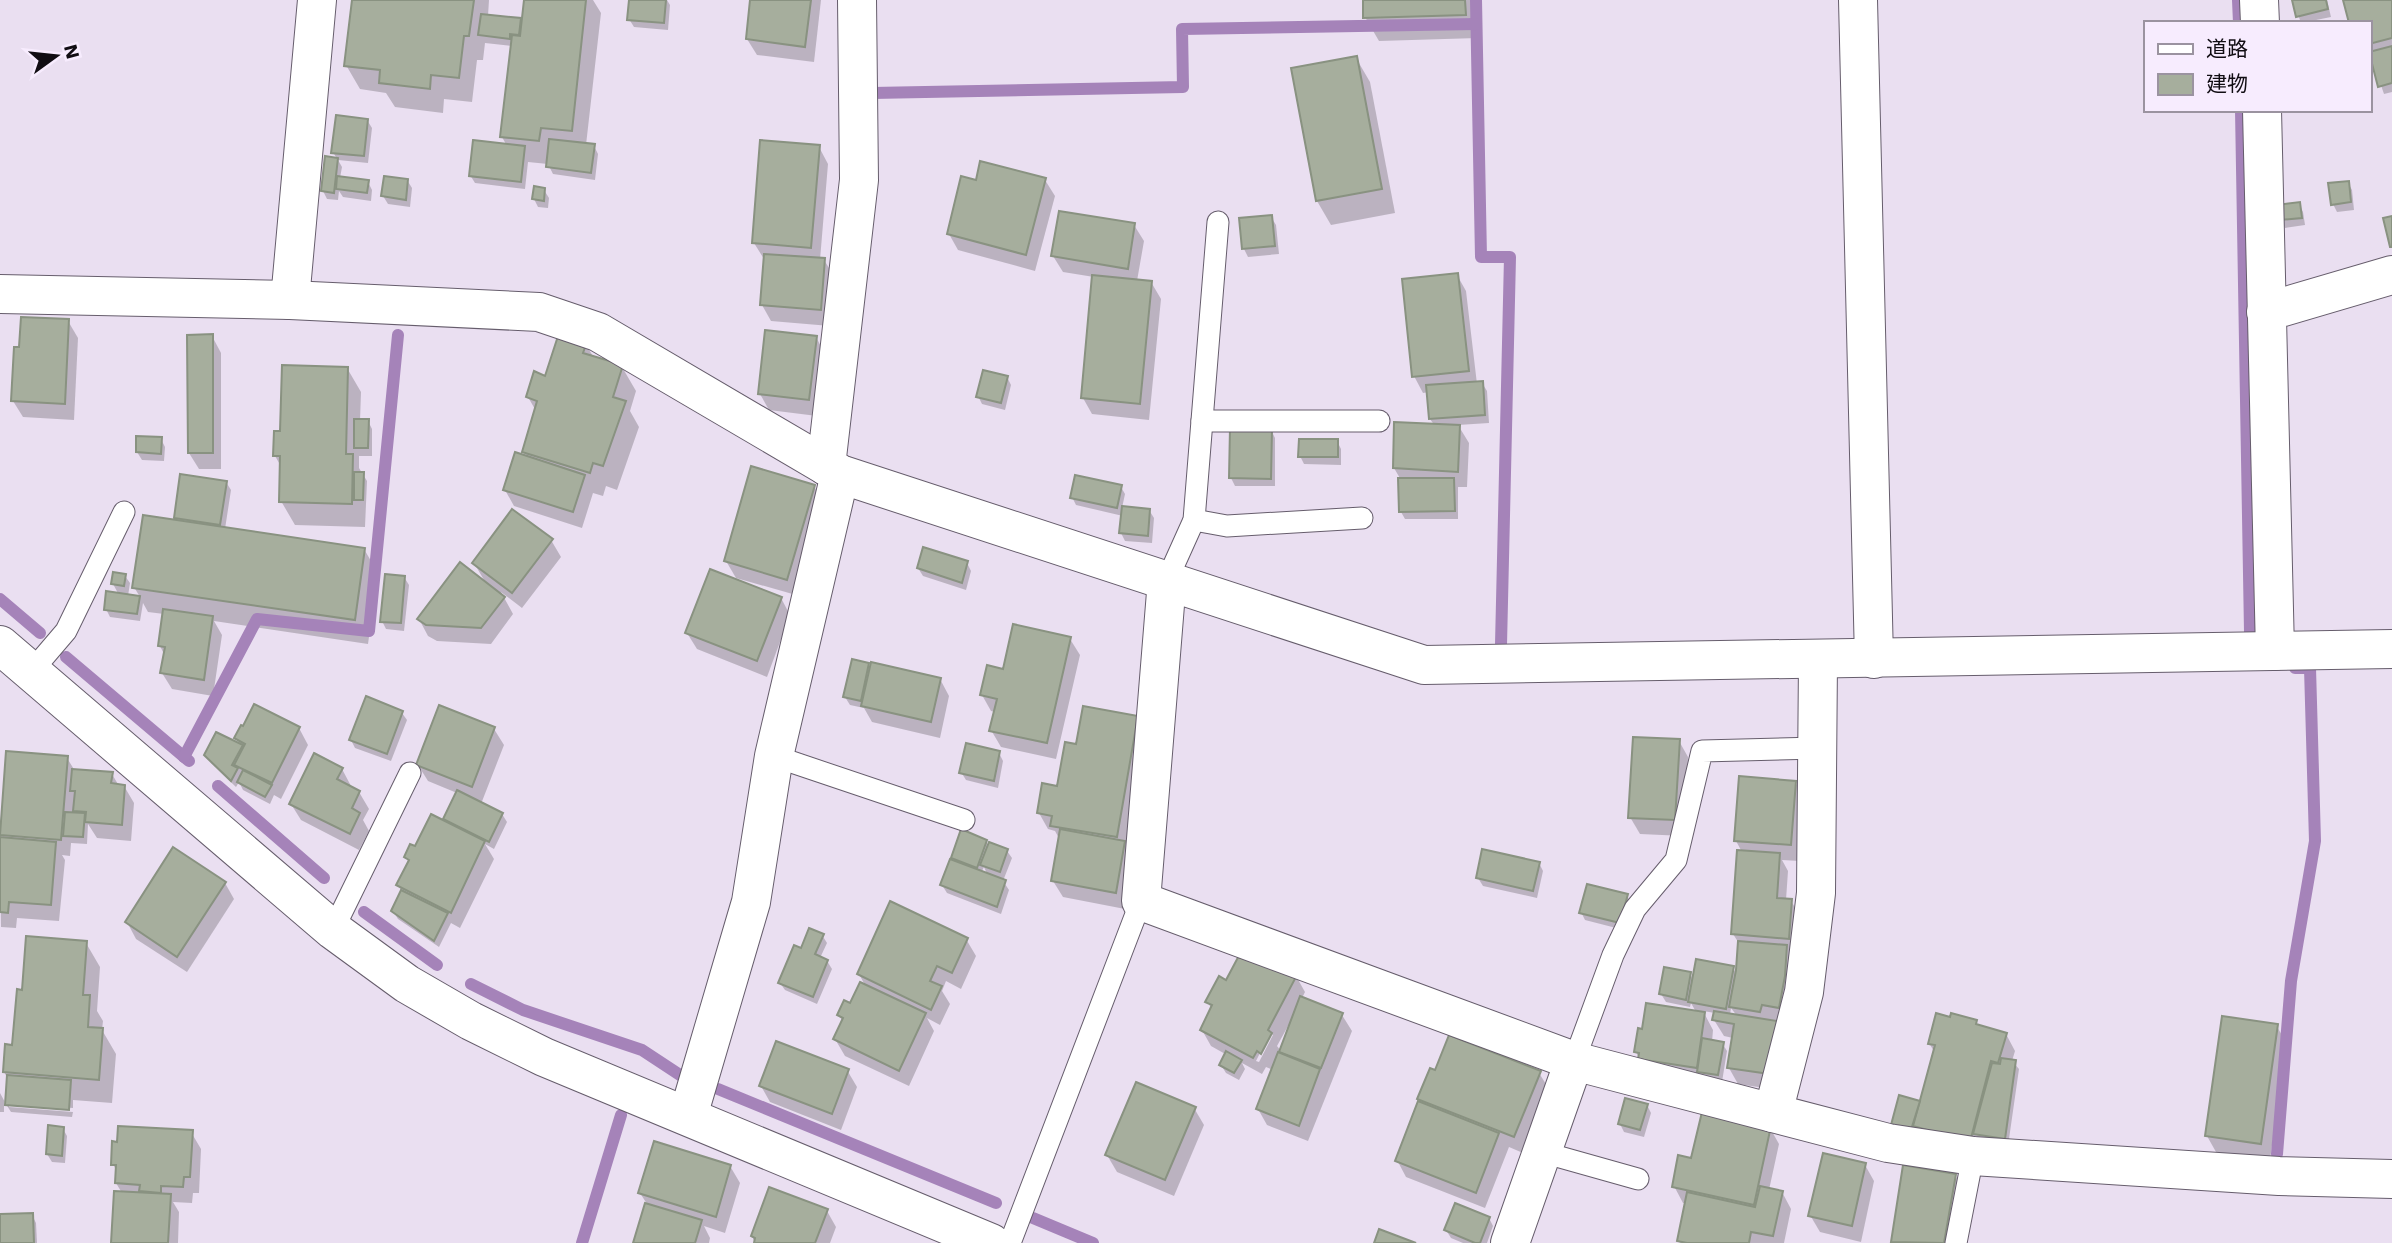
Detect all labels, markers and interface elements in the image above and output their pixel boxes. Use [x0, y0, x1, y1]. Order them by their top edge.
north arrow [21, 21, 91, 91]
legend [2144, 21, 2371, 112]
text: 道路 [2206, 36, 2248, 61]
text: N [59, 42, 85, 62]
text: 建物 [2206, 71, 2248, 96]

